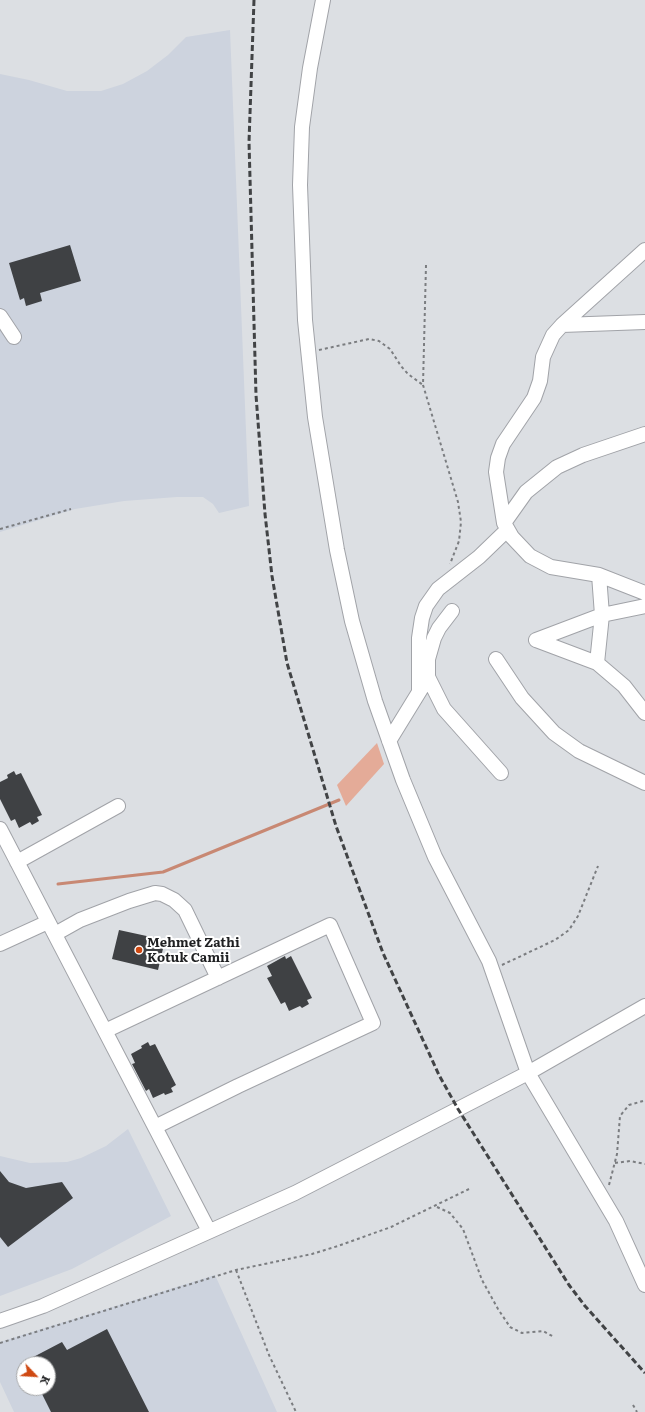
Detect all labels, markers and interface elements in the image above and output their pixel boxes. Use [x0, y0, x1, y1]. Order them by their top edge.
place label: Mehmet Zathi Kotuk Camii [147, 935, 240, 966]
marker: Mehmet Zathi Kotuk Camii [134, 945, 144, 955]
north arrow [16, 1356, 56, 1396]
text: K [37, 1373, 55, 1388]

